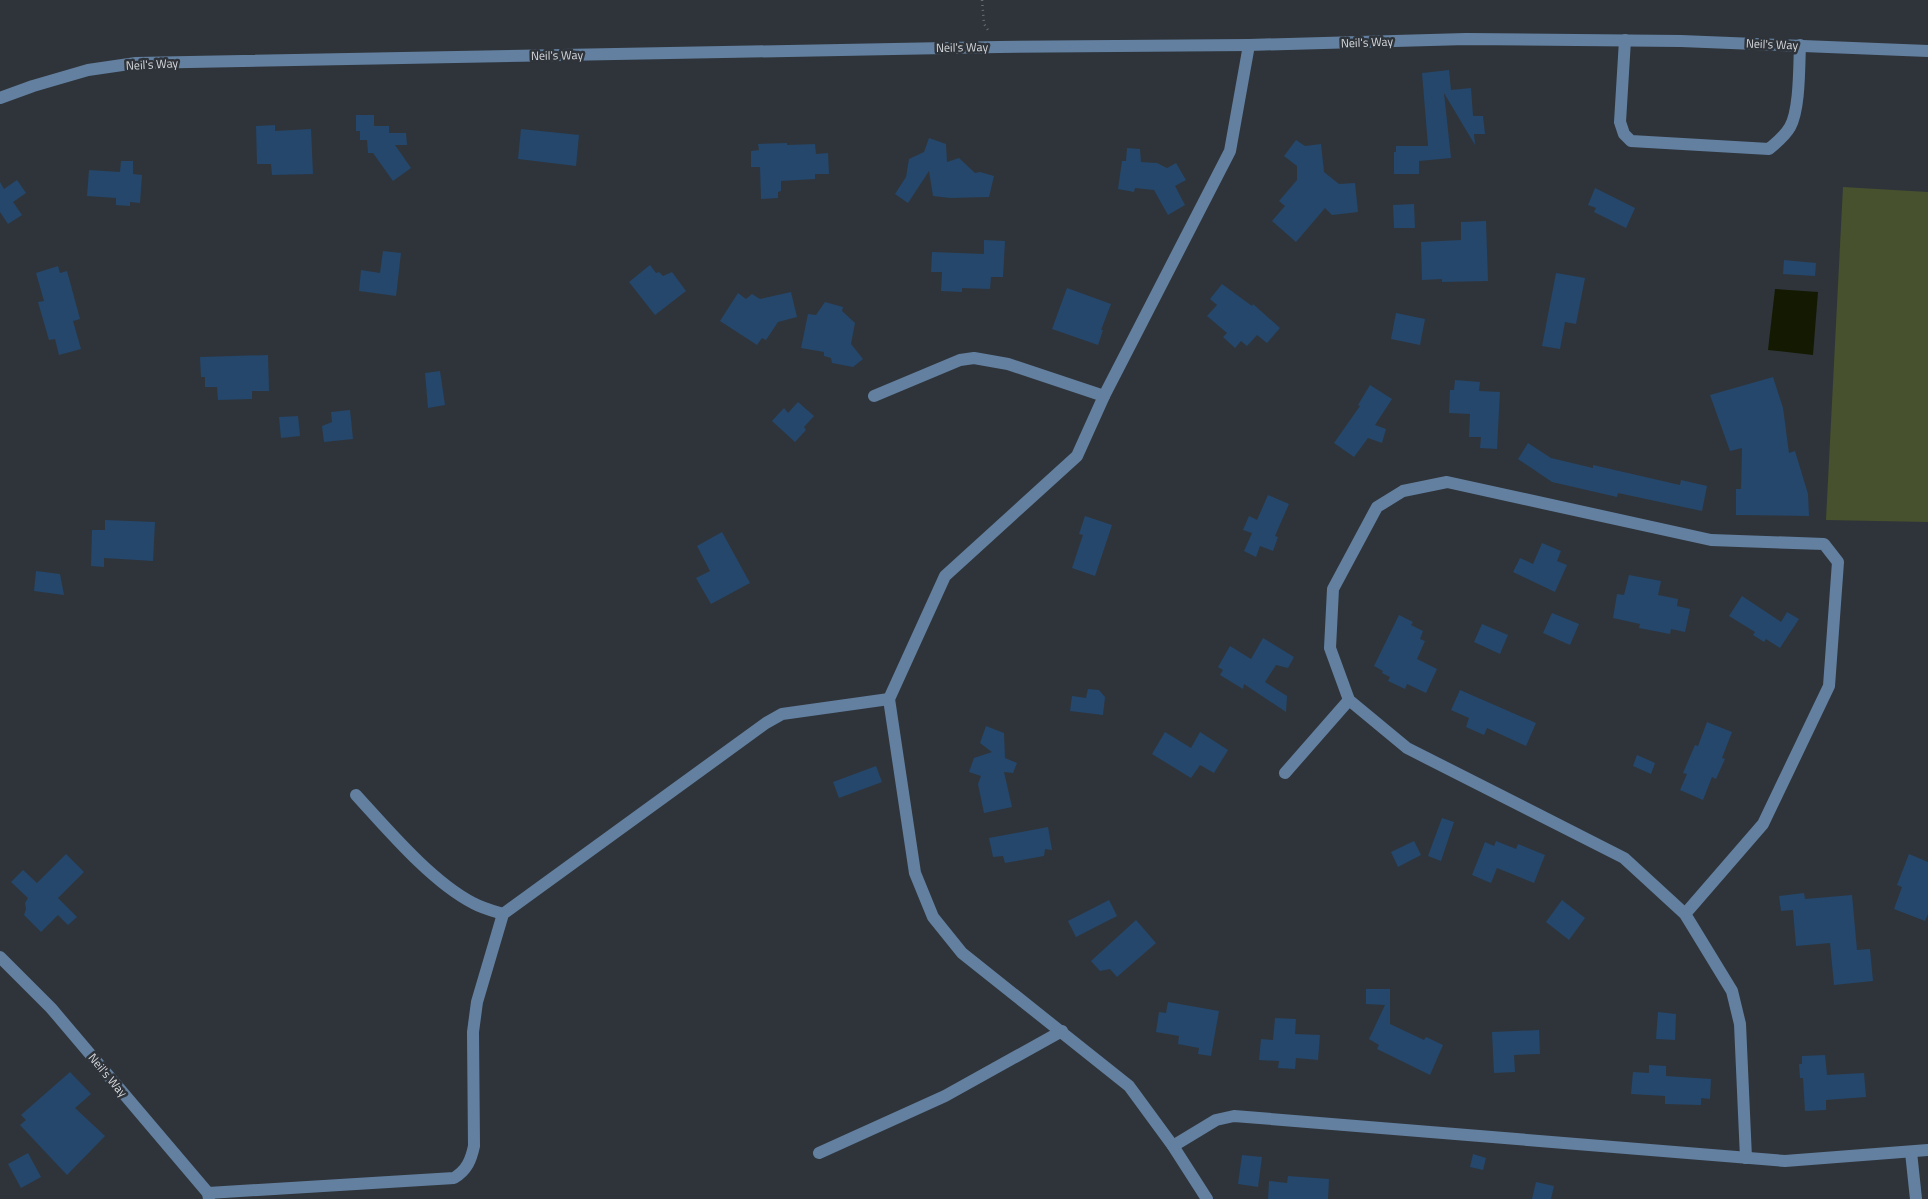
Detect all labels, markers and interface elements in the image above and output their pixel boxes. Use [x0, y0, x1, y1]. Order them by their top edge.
street label: Neil's Way [1340, 32, 1394, 52]
street label: Neil's Way [1745, 34, 1799, 54]
street label: Neil's Way [936, 37, 989, 57]
street label: Neil's Way [531, 45, 584, 65]
street label: Neil's Way [125, 53, 179, 75]
street label: Neil's Way [84, 1049, 132, 1101]

